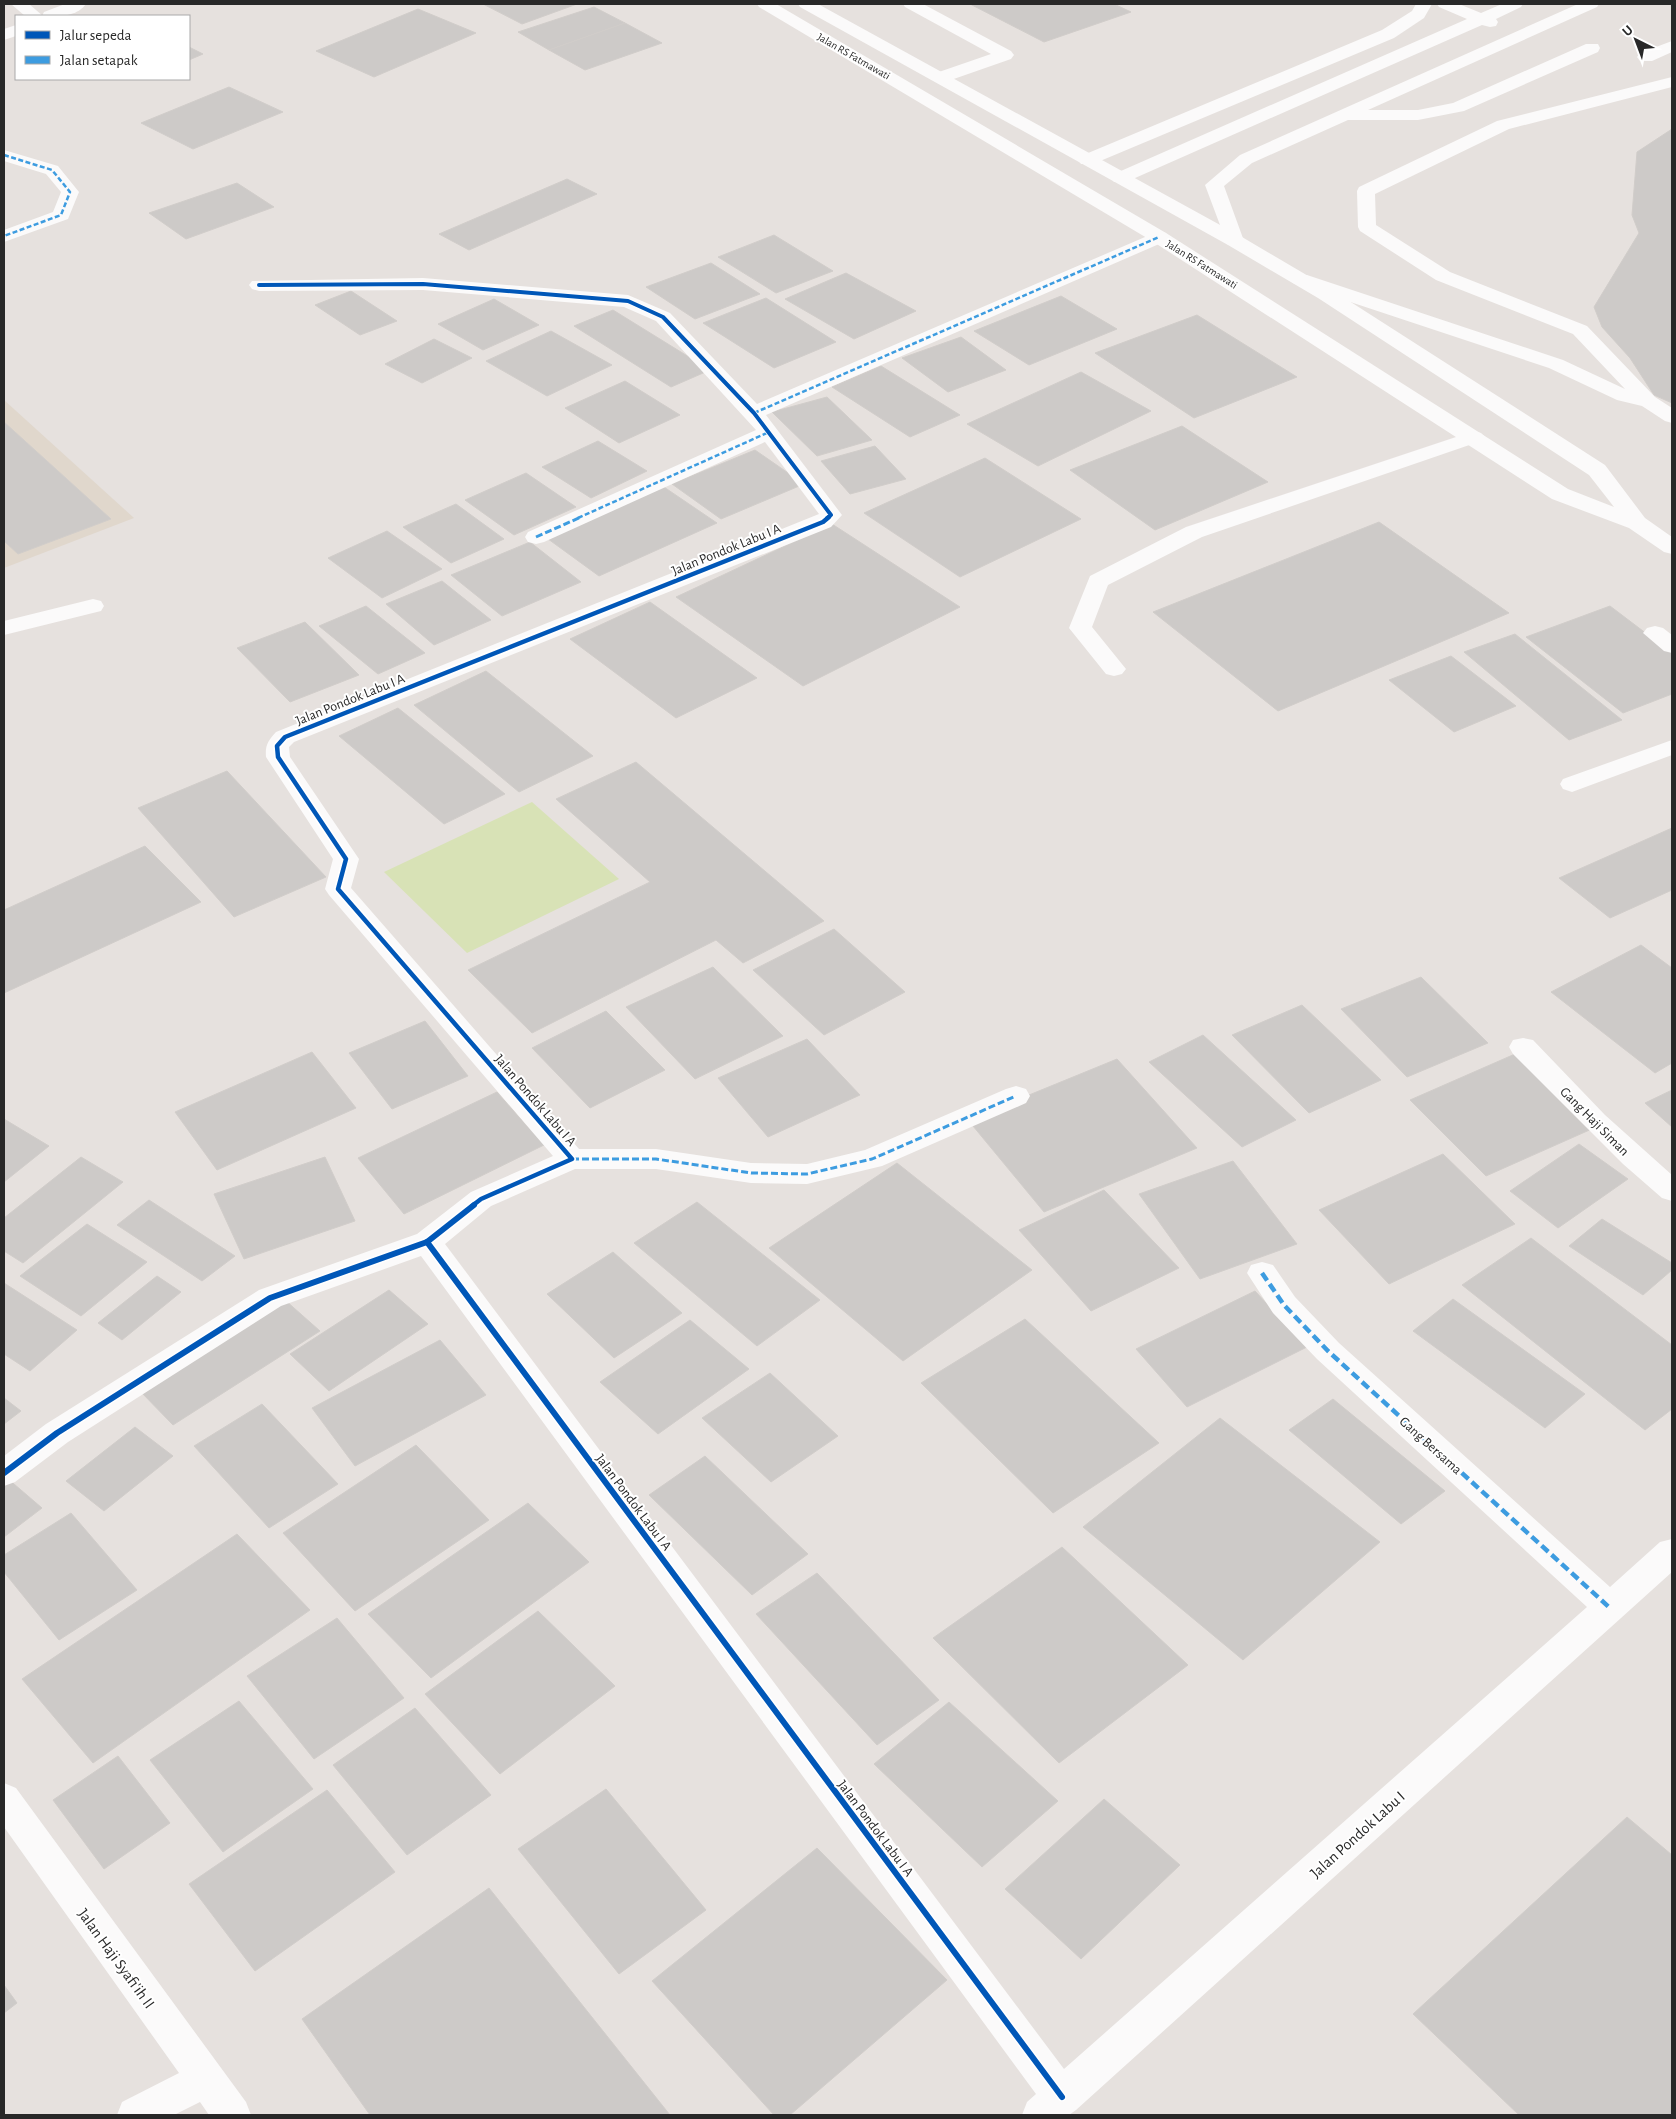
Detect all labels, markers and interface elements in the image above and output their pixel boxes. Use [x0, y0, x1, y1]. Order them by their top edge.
legend [15, 15, 190, 80]
north arrow [1611, 15, 1661, 65]
text: U [1620, 23, 1636, 39]
text: Jalur sepeda [60, 28, 132, 43]
street label: Jalan RS Fatmawati [816, 31, 892, 82]
text: Jalan setapak [60, 53, 138, 68]
street label: Jalan RS Fatmawati [1164, 238, 1239, 291]
street label: Jalan Pondok Labu I A [670, 522, 783, 578]
street label: Jalan Pondok Labu I A [294, 672, 407, 728]
street label: Jalan Pondok Labu I A [492, 1052, 579, 1149]
street label: Gang Haji Siman [1557, 1085, 1631, 1159]
street label: Gang Bersama [1396, 1414, 1465, 1478]
street label: Jalan Pondok Labu I A [593, 1452, 674, 1553]
street label: Jalan Pondok Labu I A [835, 1778, 916, 1879]
street label: Jalan Pondok Labu I [1307, 1788, 1408, 1881]
street label: Jalan Haji Syafi'ih II [74, 1906, 158, 2012]

